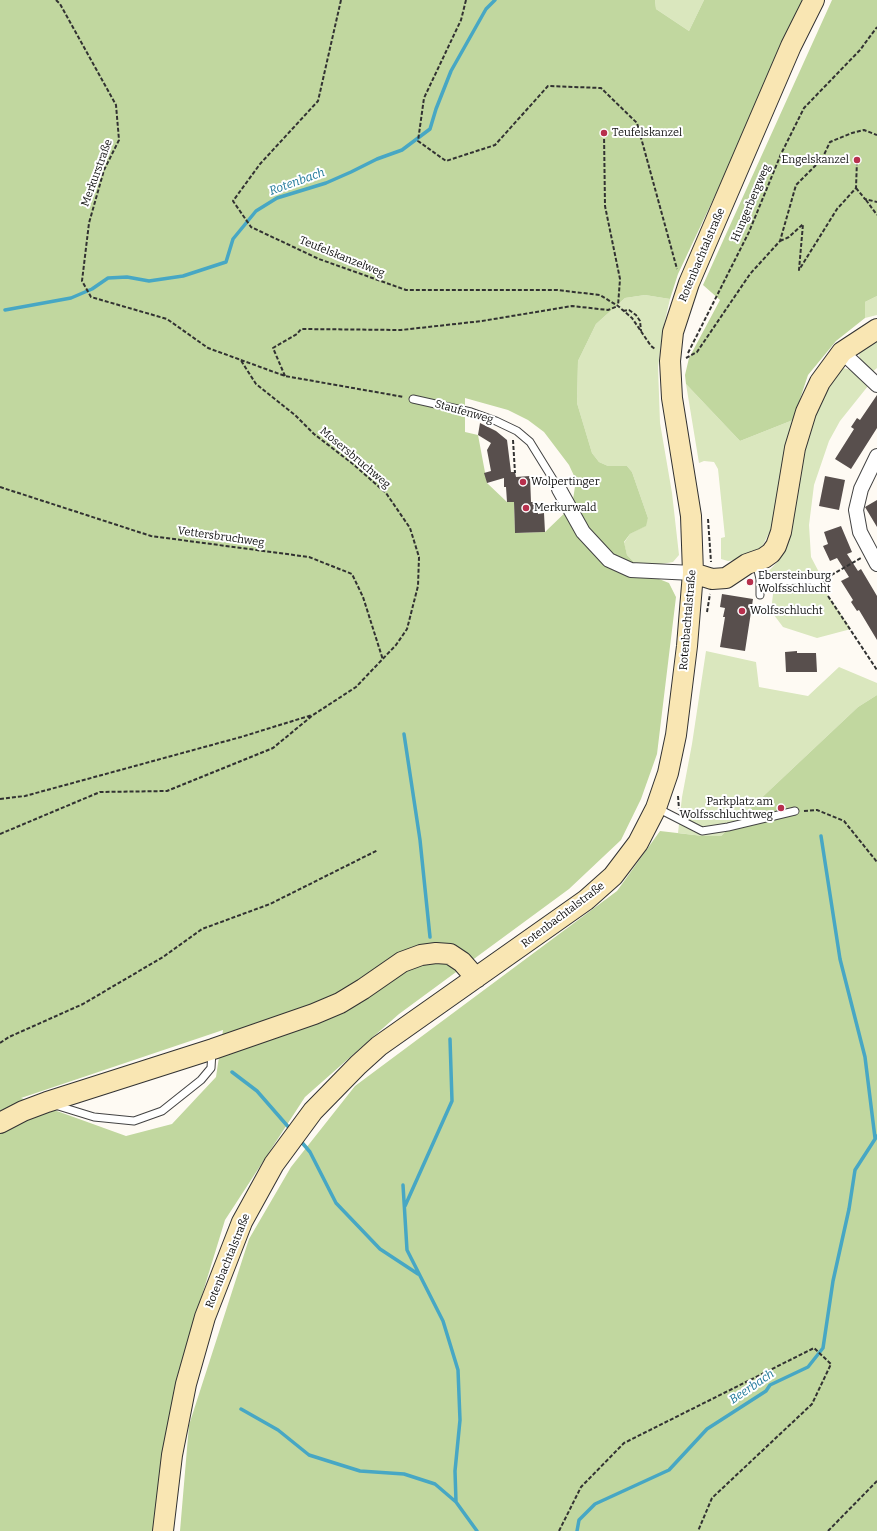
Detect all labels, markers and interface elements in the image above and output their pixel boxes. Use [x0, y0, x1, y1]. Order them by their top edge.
place label: Teufelskanzel [612, 126, 682, 140]
marker: Teufelskanzel [599, 128, 609, 138]
street label: Merkurstraße [79, 137, 115, 209]
place label: Engelskanzel [781, 153, 849, 167]
marker: Engelskanzel [852, 155, 862, 165]
street label: Hungerbergweg [729, 162, 773, 244]
water label: Rotenbach [267, 165, 327, 199]
street label: Rotenbachtalstraße [676, 206, 728, 304]
street label: Teufelskanzelweg [297, 234, 387, 280]
street label: Staufenweg [433, 397, 495, 427]
street label: Mosersbruchweg [317, 425, 393, 491]
place label: Wolpertinger [531, 475, 599, 489]
marker: Wolpertinger [518, 477, 528, 487]
place label: Merkurwald [534, 501, 596, 515]
marker: Merkurwald [521, 503, 531, 513]
street label: Vettersbruchweg [177, 524, 265, 550]
street label: Rotenbachtalstraße [677, 569, 699, 671]
place label: Ebersteinburg Wolfsschlucht [758, 569, 831, 595]
marker: Ebersteinburg Wolfsschlucht [745, 577, 755, 587]
place label: Wolfsschlucht [750, 604, 823, 618]
marker: Wolfsschlucht [737, 606, 747, 616]
place label: Parkplatz am Wolfsschluchtweg [680, 795, 773, 821]
marker: Parkplatz am Wolfsschluchtweg [776, 803, 786, 813]
street label: Rotenbachtalstraße [519, 879, 607, 951]
street label: Rotenbachtalstraße [203, 1212, 253, 1310]
water label: Beerbach [727, 1367, 777, 1407]

